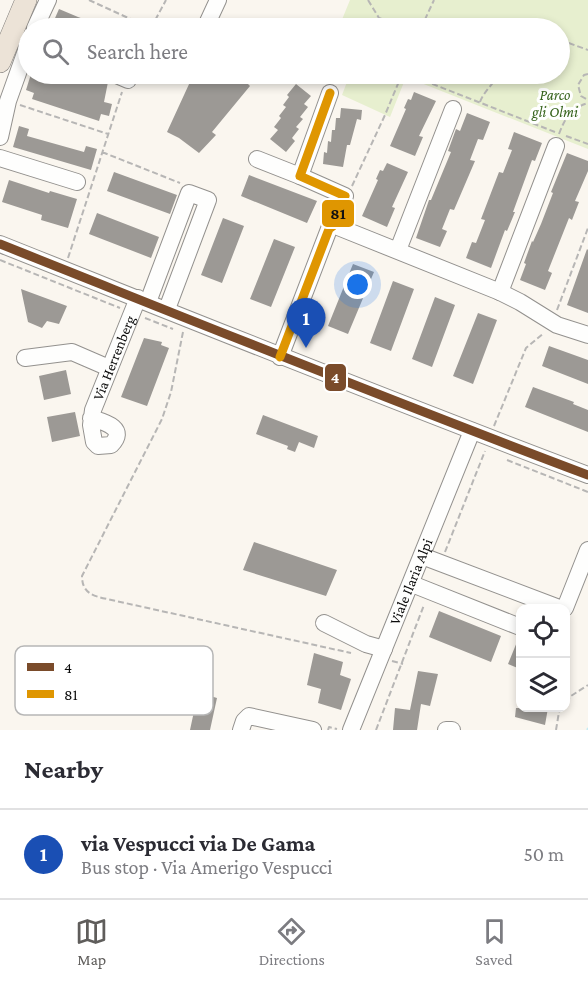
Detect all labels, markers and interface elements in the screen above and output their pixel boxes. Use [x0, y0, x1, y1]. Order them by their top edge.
search box [18, 18, 570, 84]
icon: search [39, 35, 72, 68]
text: Search here [87, 39, 188, 64]
park label: Parco gli Olmi [531, 87, 579, 121]
line badge: 81 [321, 199, 355, 228]
text: 81 [330, 205, 346, 222]
your location [343, 270, 372, 299]
pin: 1 [286, 298, 326, 348]
street label: Via Herrenberg [90, 313, 139, 403]
line badge: 4 [324, 363, 347, 392]
text: 4 [331, 369, 340, 386]
street label: Viale Ilaria Alpi [386, 536, 436, 627]
map controls [516, 604, 570, 712]
button: locate [516, 604, 570, 658]
legend [15, 646, 213, 715]
button: layers [516, 658, 570, 712]
text: 4 [64, 659, 72, 676]
text: 81 [64, 686, 78, 703]
text: Nearby [24, 755, 103, 784]
text: via Vespucci via De Gama [81, 831, 315, 856]
text: 1 [40, 843, 47, 865]
text: 50 m [523, 843, 564, 865]
text: Bus stop · Via Amerigo Vespucci [81, 856, 332, 878]
tab: Map [75, 915, 108, 968]
tab: Directions [259, 915, 325, 968]
tab: Saved [475, 915, 513, 968]

